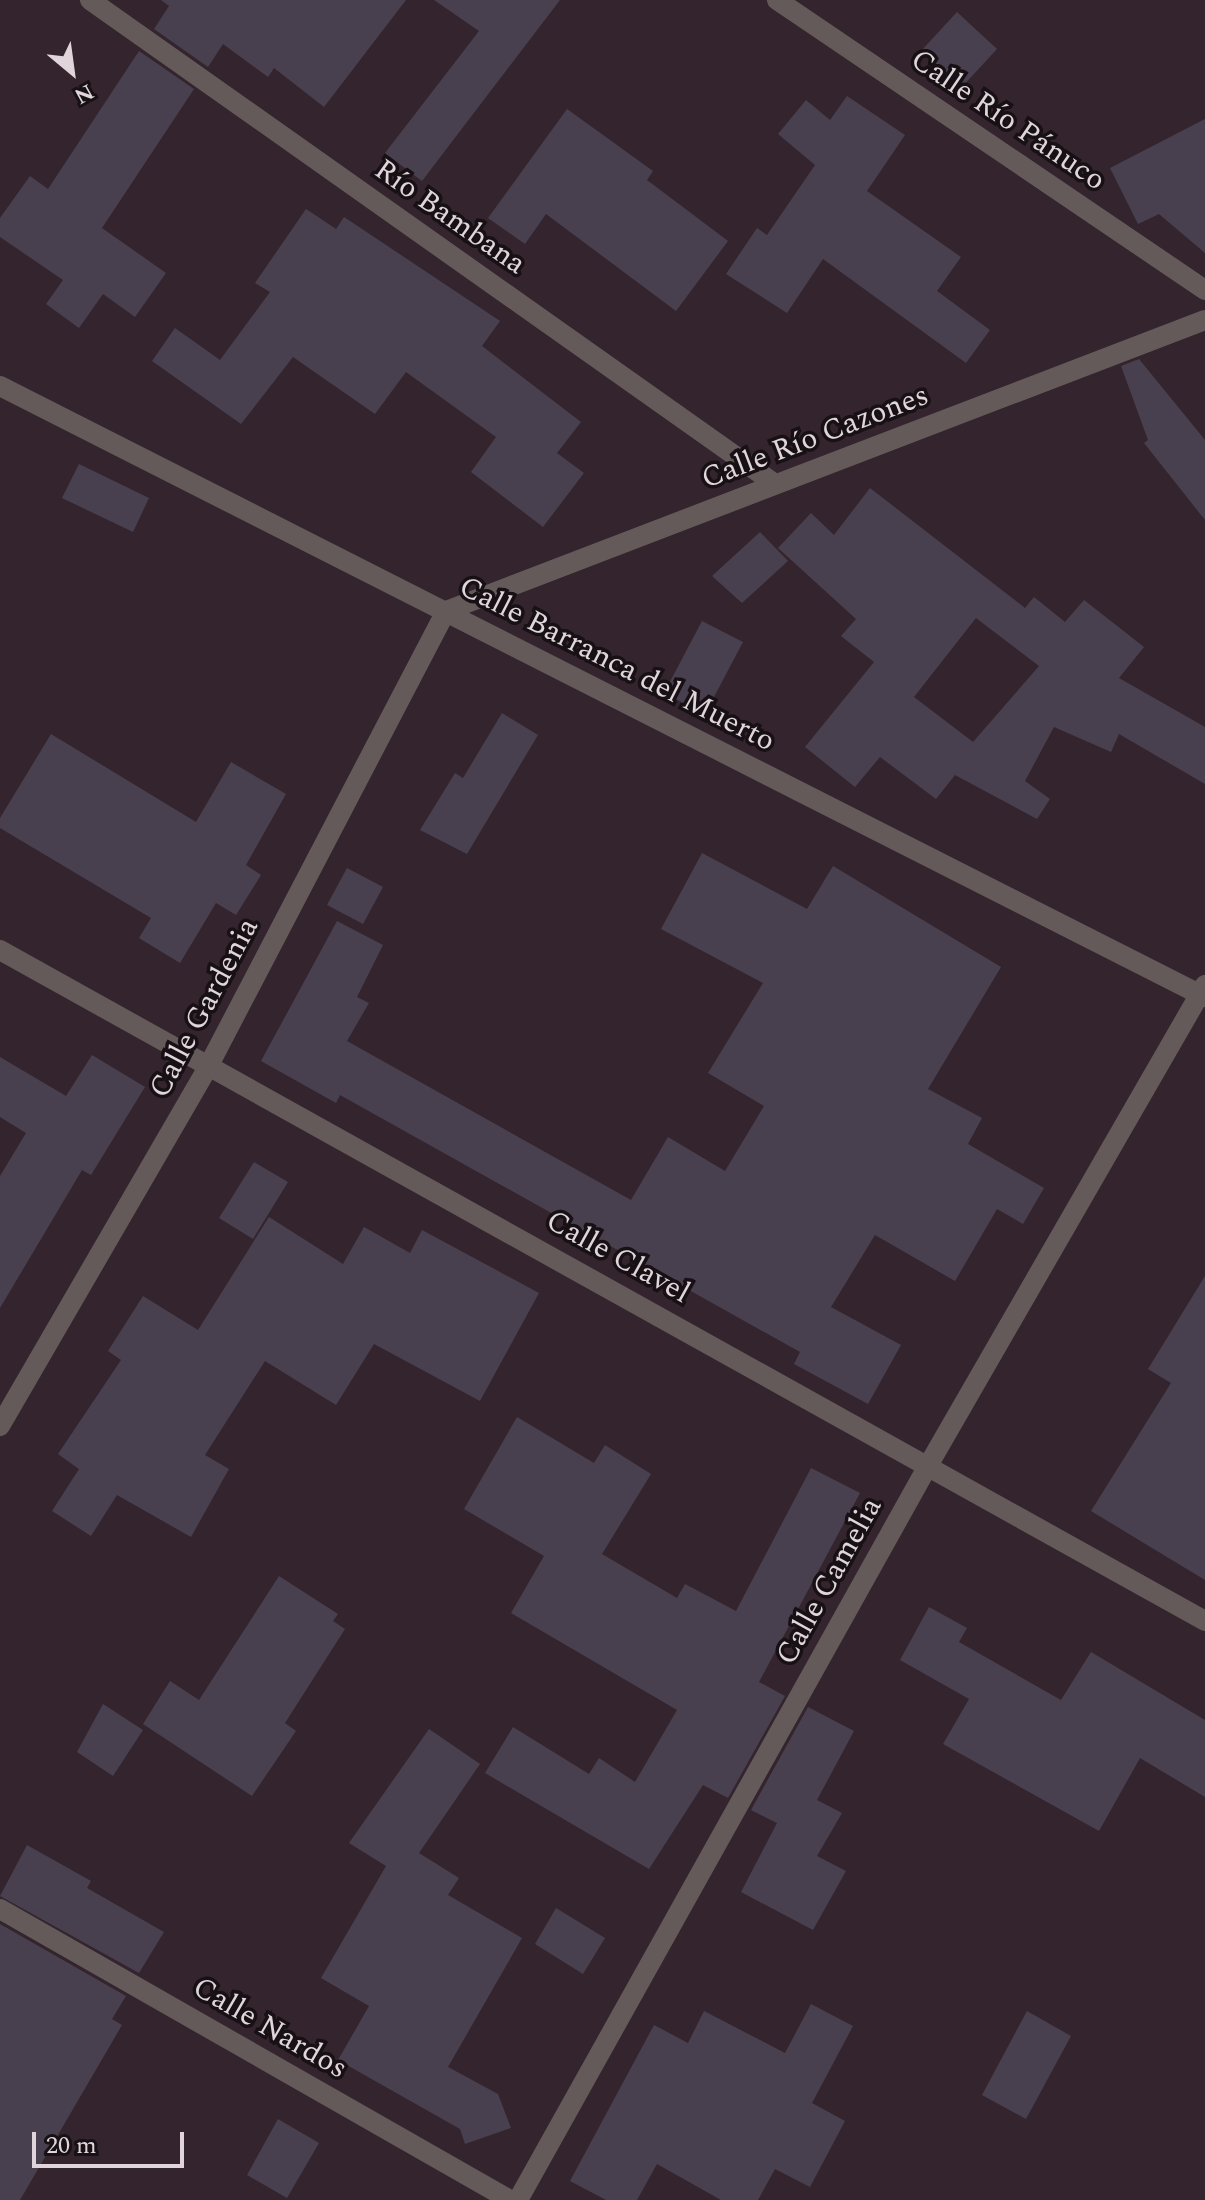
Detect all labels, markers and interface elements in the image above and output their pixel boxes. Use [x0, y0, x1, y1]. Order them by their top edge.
north arrow [32, 32, 112, 112]
street label: Calle Río Pánuco [904, 42, 1112, 198]
text: N [68, 75, 100, 112]
street label: Río Bambana [367, 152, 533, 282]
street label: Calle Río Cazones [696, 377, 934, 497]
street label: Calle Barranca del Muerto [453, 569, 781, 759]
street label: Calle Gardenia [142, 912, 266, 1104]
street label: Calle Clavel [540, 1203, 696, 1311]
street label: Calle Camelia [768, 1491, 890, 1671]
street label: Calle Nardos [186, 1969, 354, 2087]
scale bar [36, 2116, 188, 2166]
text: 20 m [46, 2128, 97, 2164]

